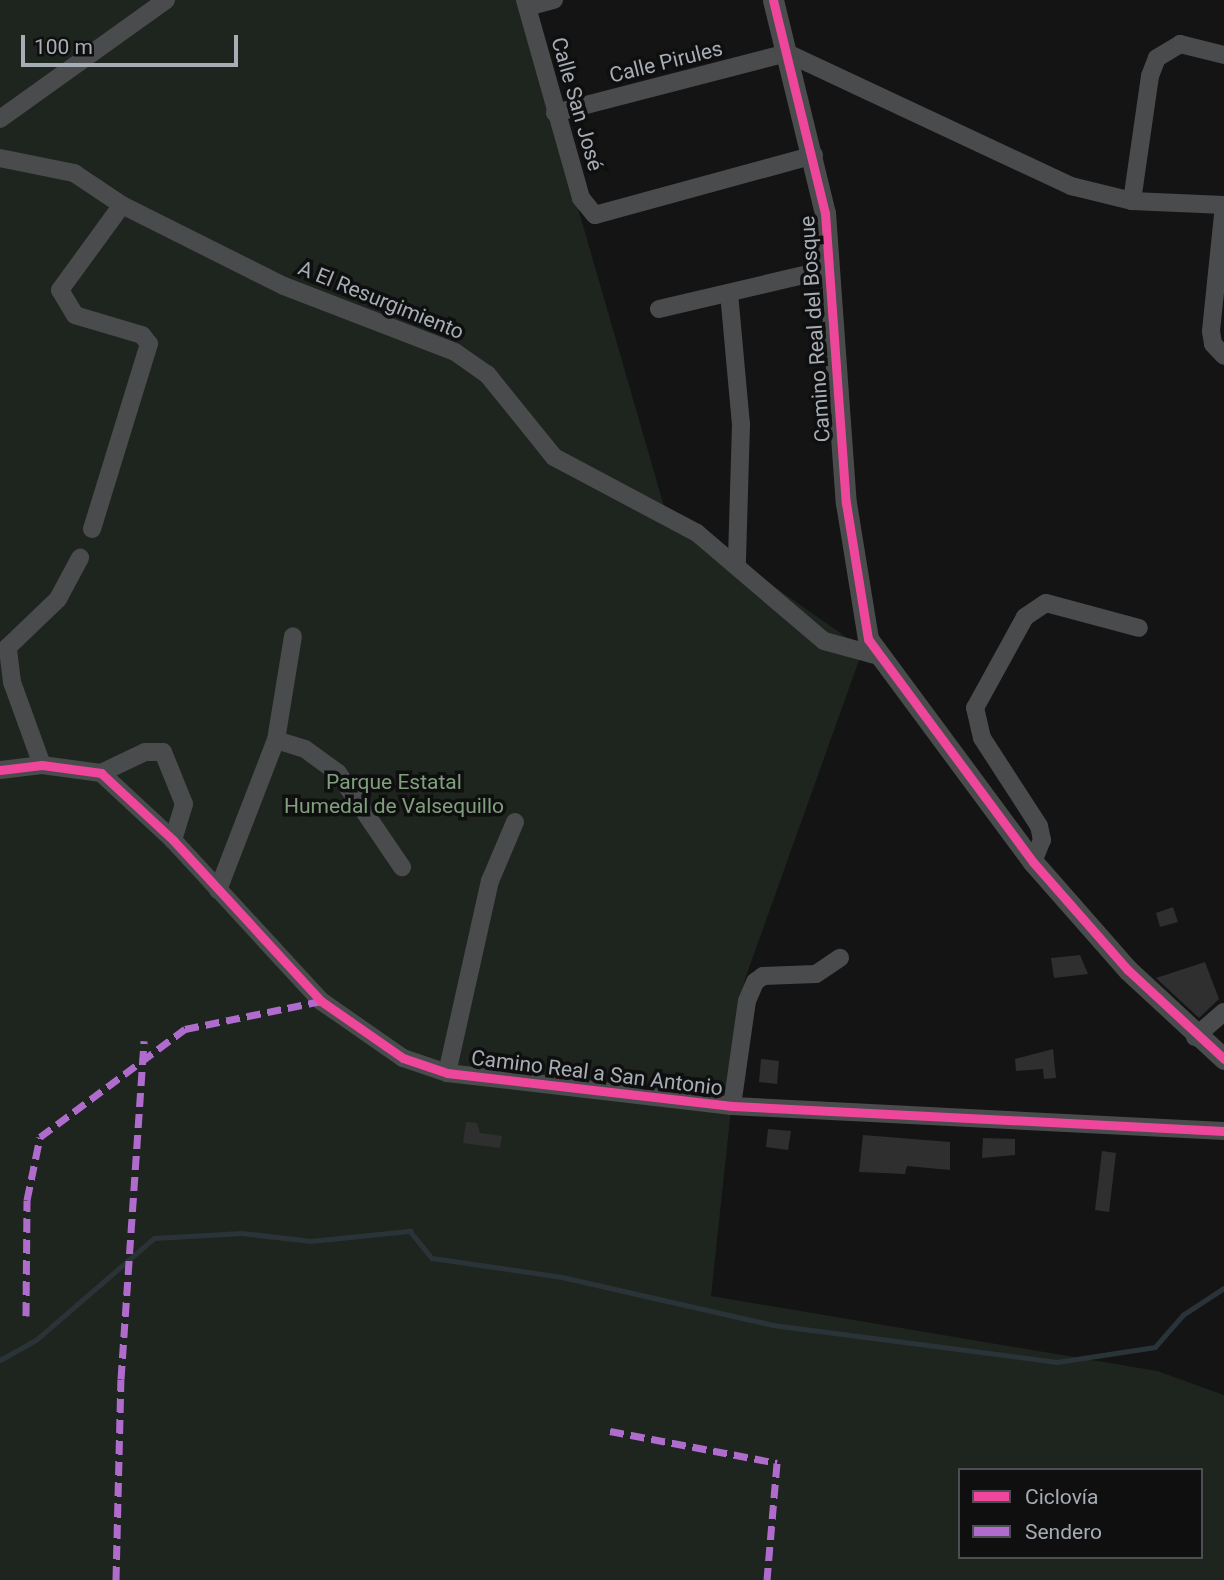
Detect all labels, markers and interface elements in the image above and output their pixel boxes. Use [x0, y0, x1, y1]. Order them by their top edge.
scale bar [24, 21, 242, 65]
street label: Calle San José [546, 34, 608, 174]
text: 100 m [34, 35, 93, 59]
street label: Calle Pirules [607, 36, 725, 88]
street label: Camino Real del Bosque [795, 215, 835, 443]
street label: A El Resurgimiento [295, 255, 467, 345]
park label: Parque Estatal Humedal de Valsequillo [284, 769, 504, 819]
street label: Camino Real a San Antonio [470, 1045, 724, 1101]
legend [958, 1468, 1203, 1559]
text: Ciclovía [1025, 1485, 1099, 1509]
text: Sendero [1025, 1520, 1102, 1544]

